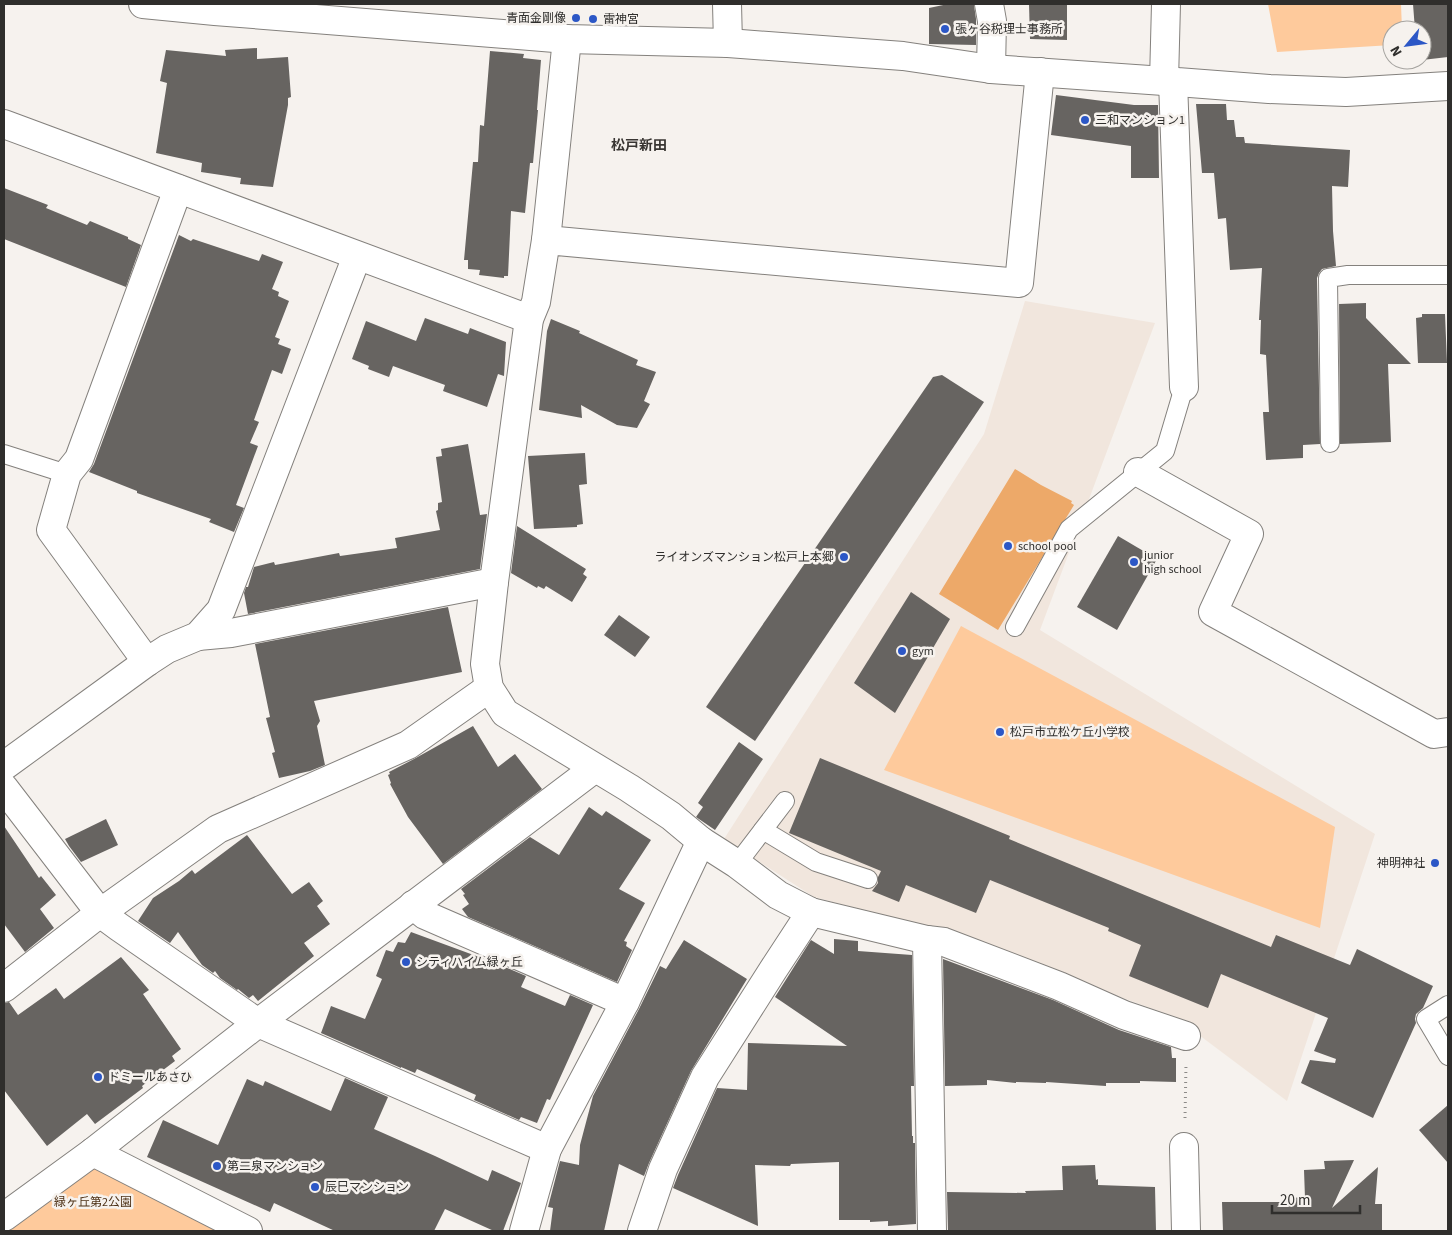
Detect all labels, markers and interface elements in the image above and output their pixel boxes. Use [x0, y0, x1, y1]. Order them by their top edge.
place label: 青面金剛像 [506, 10, 566, 27]
place label: 雷神宮 [603, 11, 639, 28]
marker: 青面金剛像 [570, 12, 582, 24]
marker: 雷神宮 [587, 13, 599, 25]
north arrow [1382, 20, 1432, 70]
place label: 張ヶ谷税理士事務所 [955, 21, 1063, 38]
marker: 張ヶ谷税理士事務所 [939, 23, 951, 35]
text: N [1386, 42, 1408, 60]
place label: 三和マンション1 [1095, 112, 1185, 129]
marker: 三和マンション1 [1079, 114, 1091, 126]
district label: 松戸新田 [611, 136, 667, 156]
place label: school pool [1018, 538, 1076, 555]
marker: school pool [1002, 540, 1014, 552]
place label: junior high school [1143, 547, 1202, 578]
place label: ライオンズマンション松戸上本郷 [654, 549, 834, 566]
marker: ライオンズマンション松戸上本郷 [838, 551, 850, 563]
marker: junior high school [1128, 556, 1140, 568]
place label: gym [912, 643, 934, 660]
marker: gym [896, 645, 908, 657]
place label: 松戸市立松ケ丘小学校 [1010, 724, 1130, 741]
marker: 松戸市立松ケ丘小学校 [994, 726, 1006, 738]
place label: 神明神社 [1377, 855, 1425, 872]
marker: 神明神社 [1429, 857, 1441, 869]
place label: シティハイム緑ヶ丘 [416, 954, 523, 971]
marker: シティハイム緑ヶ丘 [400, 956, 412, 968]
place label: ドミールあさひ [108, 1069, 192, 1086]
marker: ドミールあさひ [92, 1071, 104, 1083]
place label: 第二泉マンション [227, 1158, 323, 1175]
marker: 第二泉マンション [211, 1160, 223, 1172]
place label: 辰巳マンション [325, 1179, 409, 1196]
marker: 辰巳マンション [309, 1181, 321, 1193]
scale bar [1272, 1182, 1360, 1214]
text: 20 m [1280, 1190, 1310, 1211]
park label: 緑ヶ丘第2公園 [54, 1194, 132, 1211]

